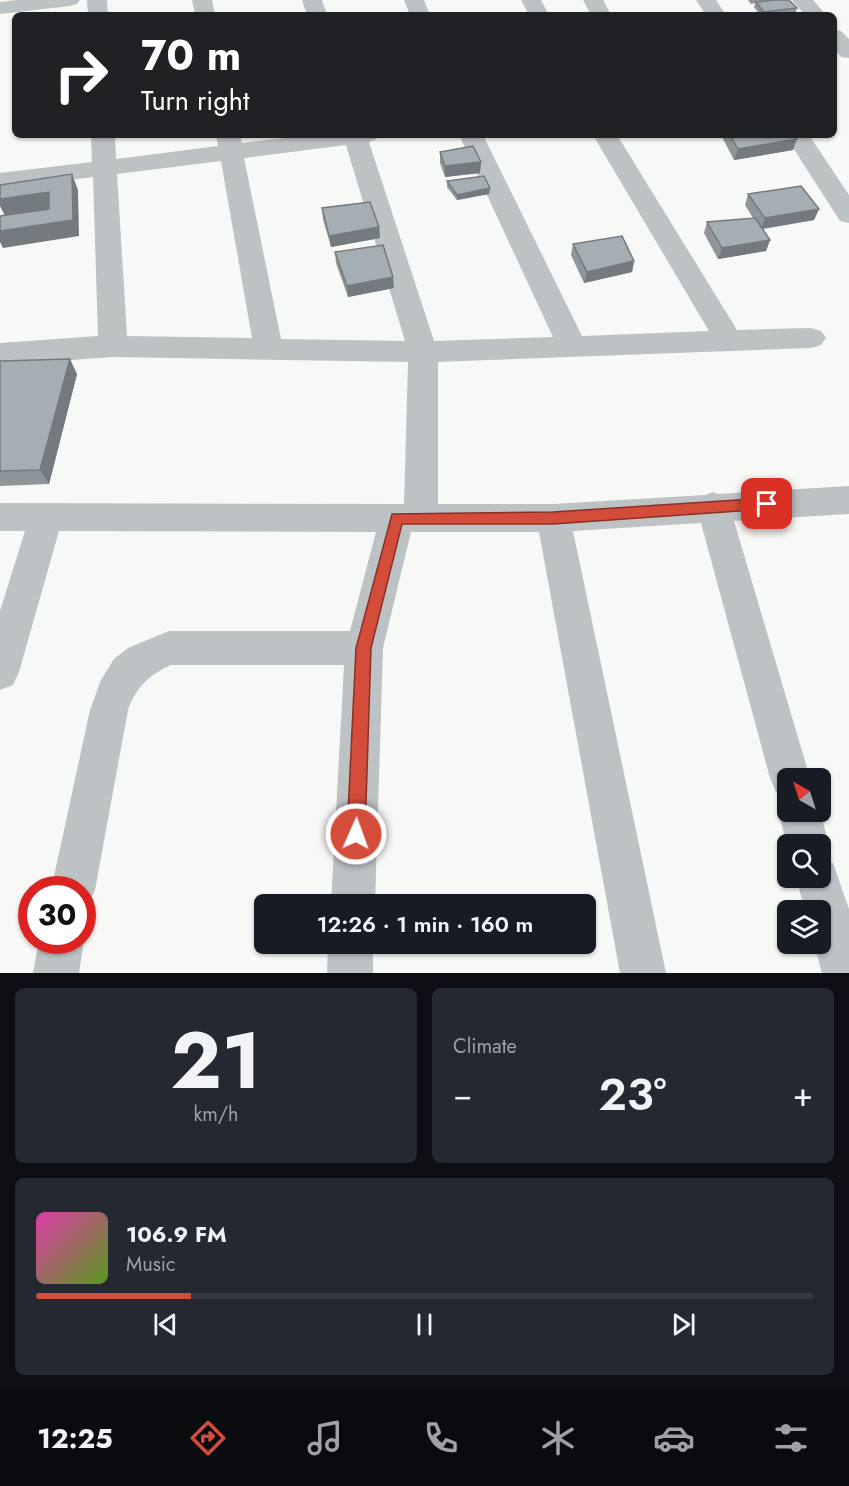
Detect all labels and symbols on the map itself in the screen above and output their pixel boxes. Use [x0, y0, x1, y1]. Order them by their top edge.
pin [741, 478, 792, 529]
north arrow [777, 768, 831, 822]
position arrow [324, 802, 388, 866]
speed limit sign: 30 [18, 876, 96, 954]

